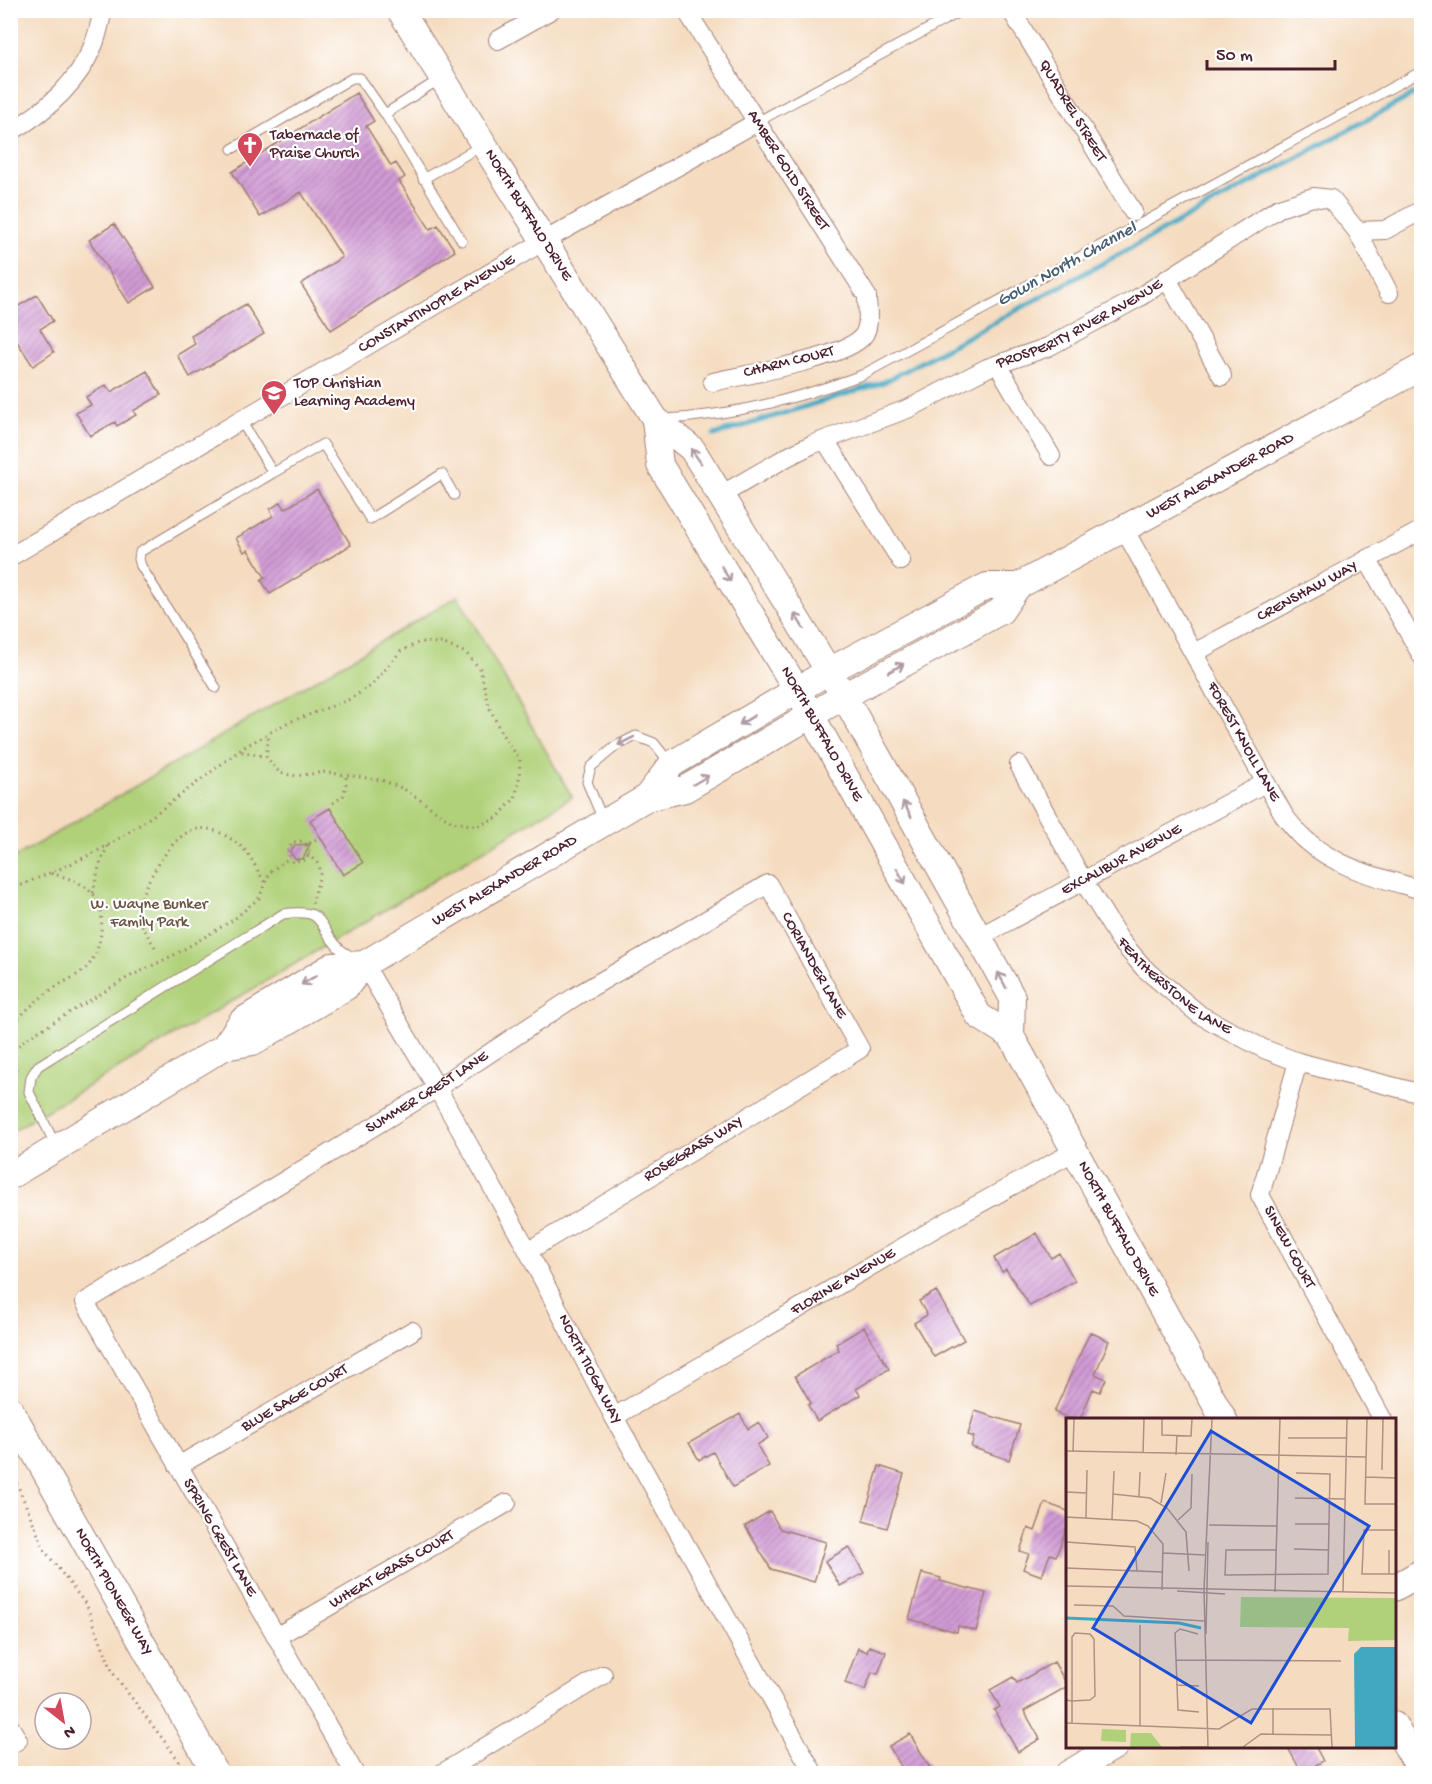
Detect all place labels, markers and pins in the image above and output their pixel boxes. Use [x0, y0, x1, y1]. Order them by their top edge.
place label: Tabernacle of Praise Church [269, 127, 360, 164]
church icon: Tabernacle of Praise Church [235, 130, 265, 168]
place label: TOP Christian Learning Academy [293, 375, 415, 412]
school or university icon: TOP Christian Learning Academy [259, 378, 289, 416]

